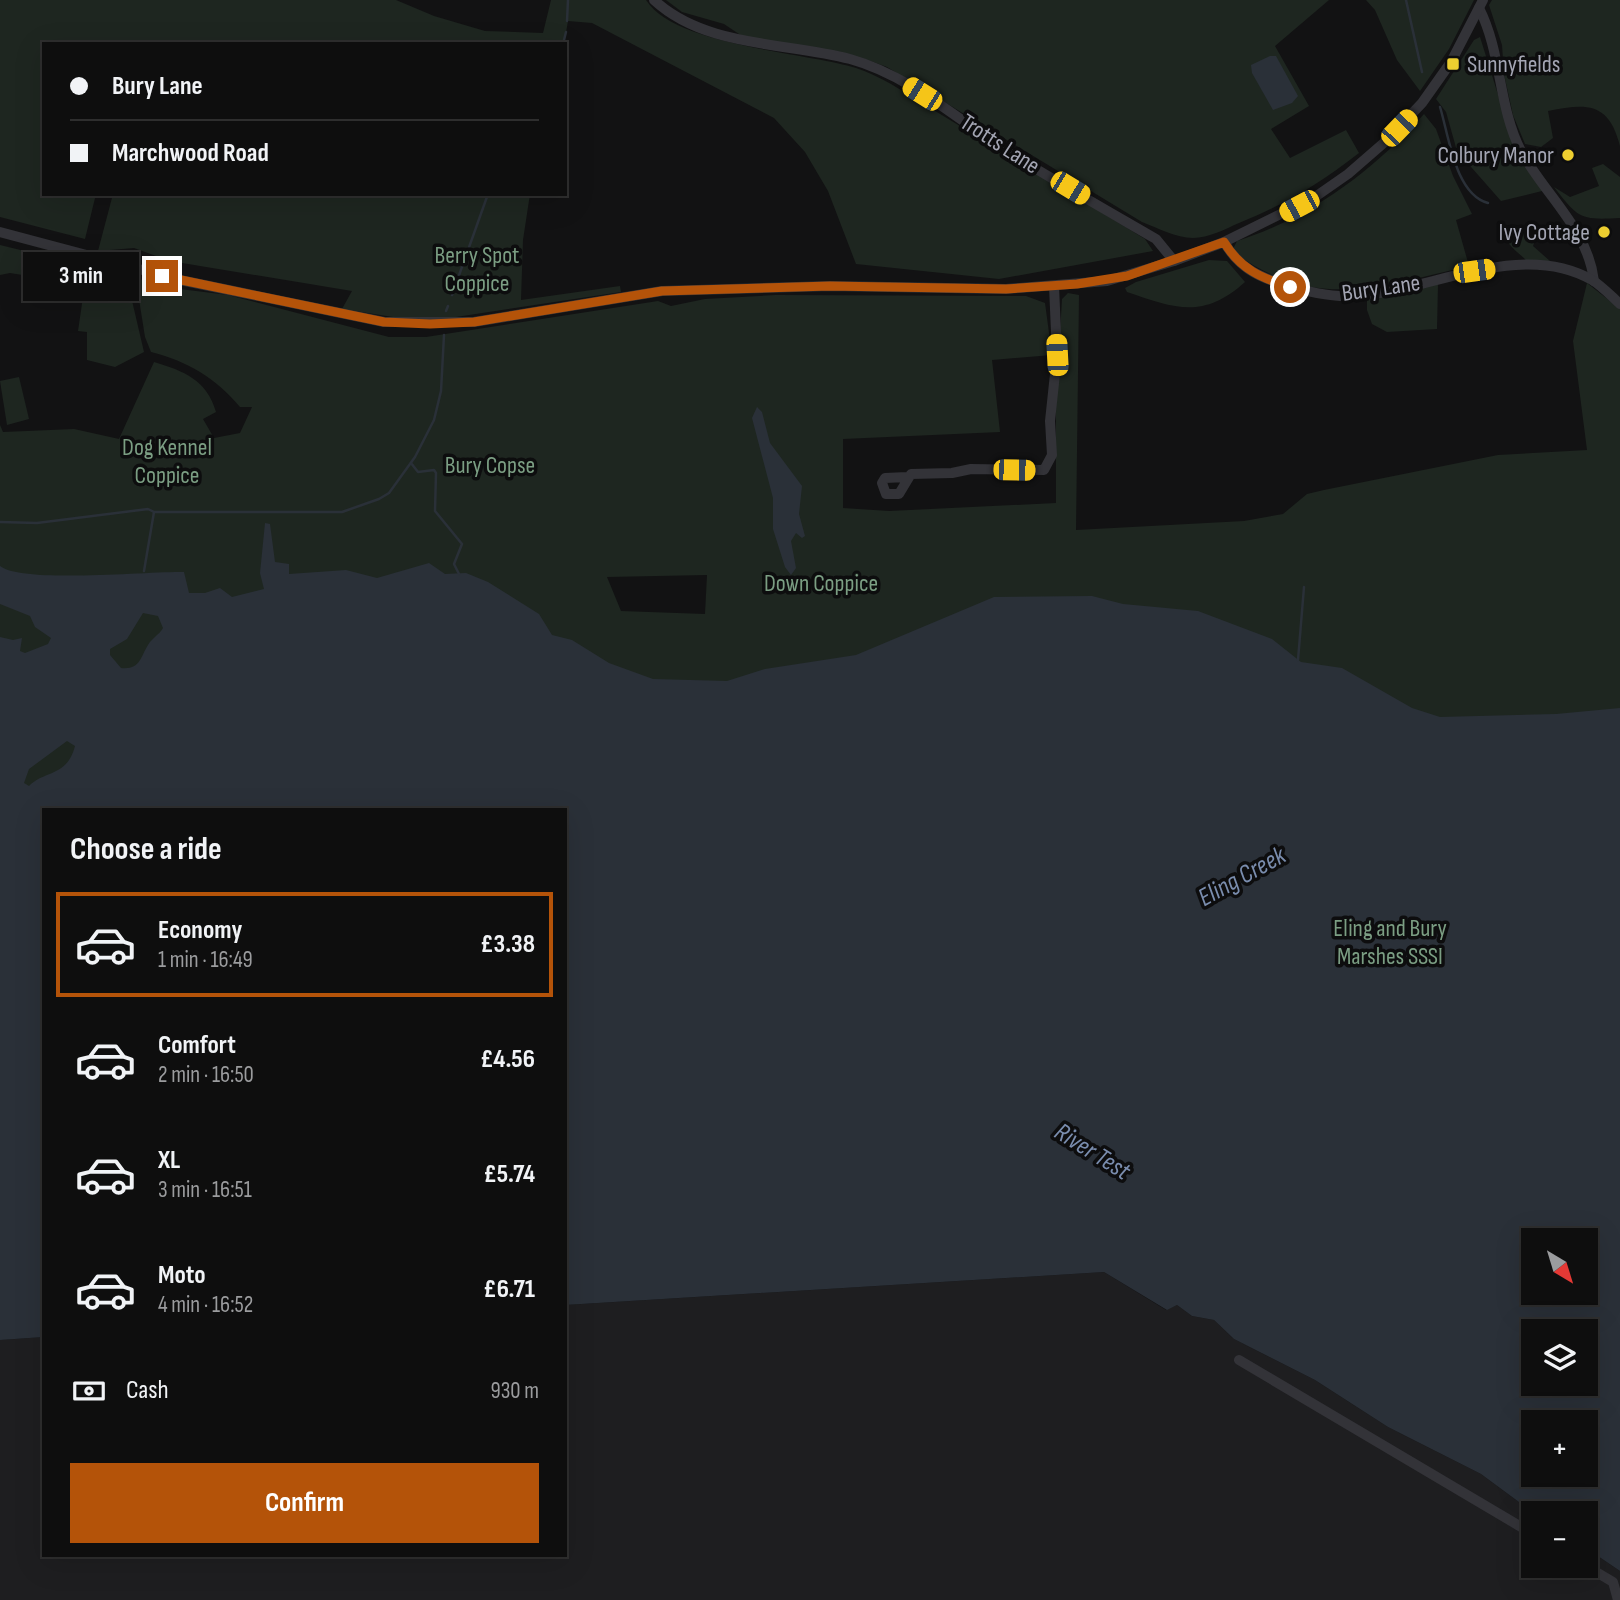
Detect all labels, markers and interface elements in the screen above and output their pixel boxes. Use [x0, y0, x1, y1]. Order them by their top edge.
place label: Sunnyfields [1467, 50, 1560, 79]
marker: Sunnyfields [1445, 56, 1461, 72]
text: Bury Lane [112, 71, 203, 102]
car [899, 74, 946, 114]
car [1377, 106, 1422, 150]
street label: Trotts Lane [955, 108, 1045, 180]
text: Marchwood Road [112, 138, 269, 169]
place label: Colbury Manor [1437, 141, 1554, 170]
marker: Colbury Manor [1560, 147, 1576, 163]
car [1047, 168, 1094, 208]
car [1276, 187, 1323, 225]
place label: Ivy Cottage [1499, 218, 1590, 247]
marker: Ivy Cottage [1596, 224, 1612, 240]
park label: Berry Spot Coppice [435, 241, 519, 298]
callout: 3 min [22, 252, 138, 300]
car [1452, 258, 1497, 284]
route end [146, 260, 178, 292]
text: 3 min [59, 262, 103, 290]
street label: Bury Lane [1340, 268, 1422, 308]
route start [1274, 271, 1306, 303]
car [1046, 333, 1069, 377]
park label: Dog Kennel Coppice [122, 433, 212, 490]
park label: Bury Copse [445, 451, 535, 480]
car [993, 459, 1036, 481]
park label: Down Coppice [764, 569, 878, 598]
text: Choose a ride [70, 830, 222, 869]
water label: Eling Creek [1193, 840, 1292, 914]
icon: car [74, 913, 137, 976]
park label: Eling and Bury Marshes SSSI [1333, 914, 1447, 971]
text: Economy [158, 915, 242, 946]
text: £3.38 [480, 929, 535, 960]
text: 1 min · 16:49 [158, 946, 253, 974]
icon: car [74, 1028, 137, 1091]
text: Comfort [158, 1030, 236, 1061]
text: £4.56 [480, 1044, 535, 1075]
text: 2 min · 16:50 [158, 1061, 254, 1089]
water label: River Test [1048, 1117, 1137, 1188]
icon: car [74, 1143, 137, 1206]
text: XL [158, 1145, 180, 1176]
text: £5.74 [483, 1159, 535, 1190]
text: 3 min · 16:51 [158, 1176, 252, 1204]
north arrow [1521, 1228, 1598, 1306]
map controls [1521, 1228, 1598, 1578]
icon: car [74, 1258, 137, 1321]
text: Moto [158, 1260, 206, 1291]
text: £6.71 [483, 1274, 535, 1305]
text: 4 min · 16:52 [158, 1291, 253, 1319]
button: layers [1521, 1319, 1598, 1396]
icon: cash [70, 1372, 108, 1410]
text: Cash [126, 1375, 169, 1406]
text: 930 m [490, 1377, 539, 1405]
button: + [1521, 1410, 1598, 1487]
button: Confirm [70, 1463, 539, 1543]
button: − [1521, 1501, 1598, 1578]

